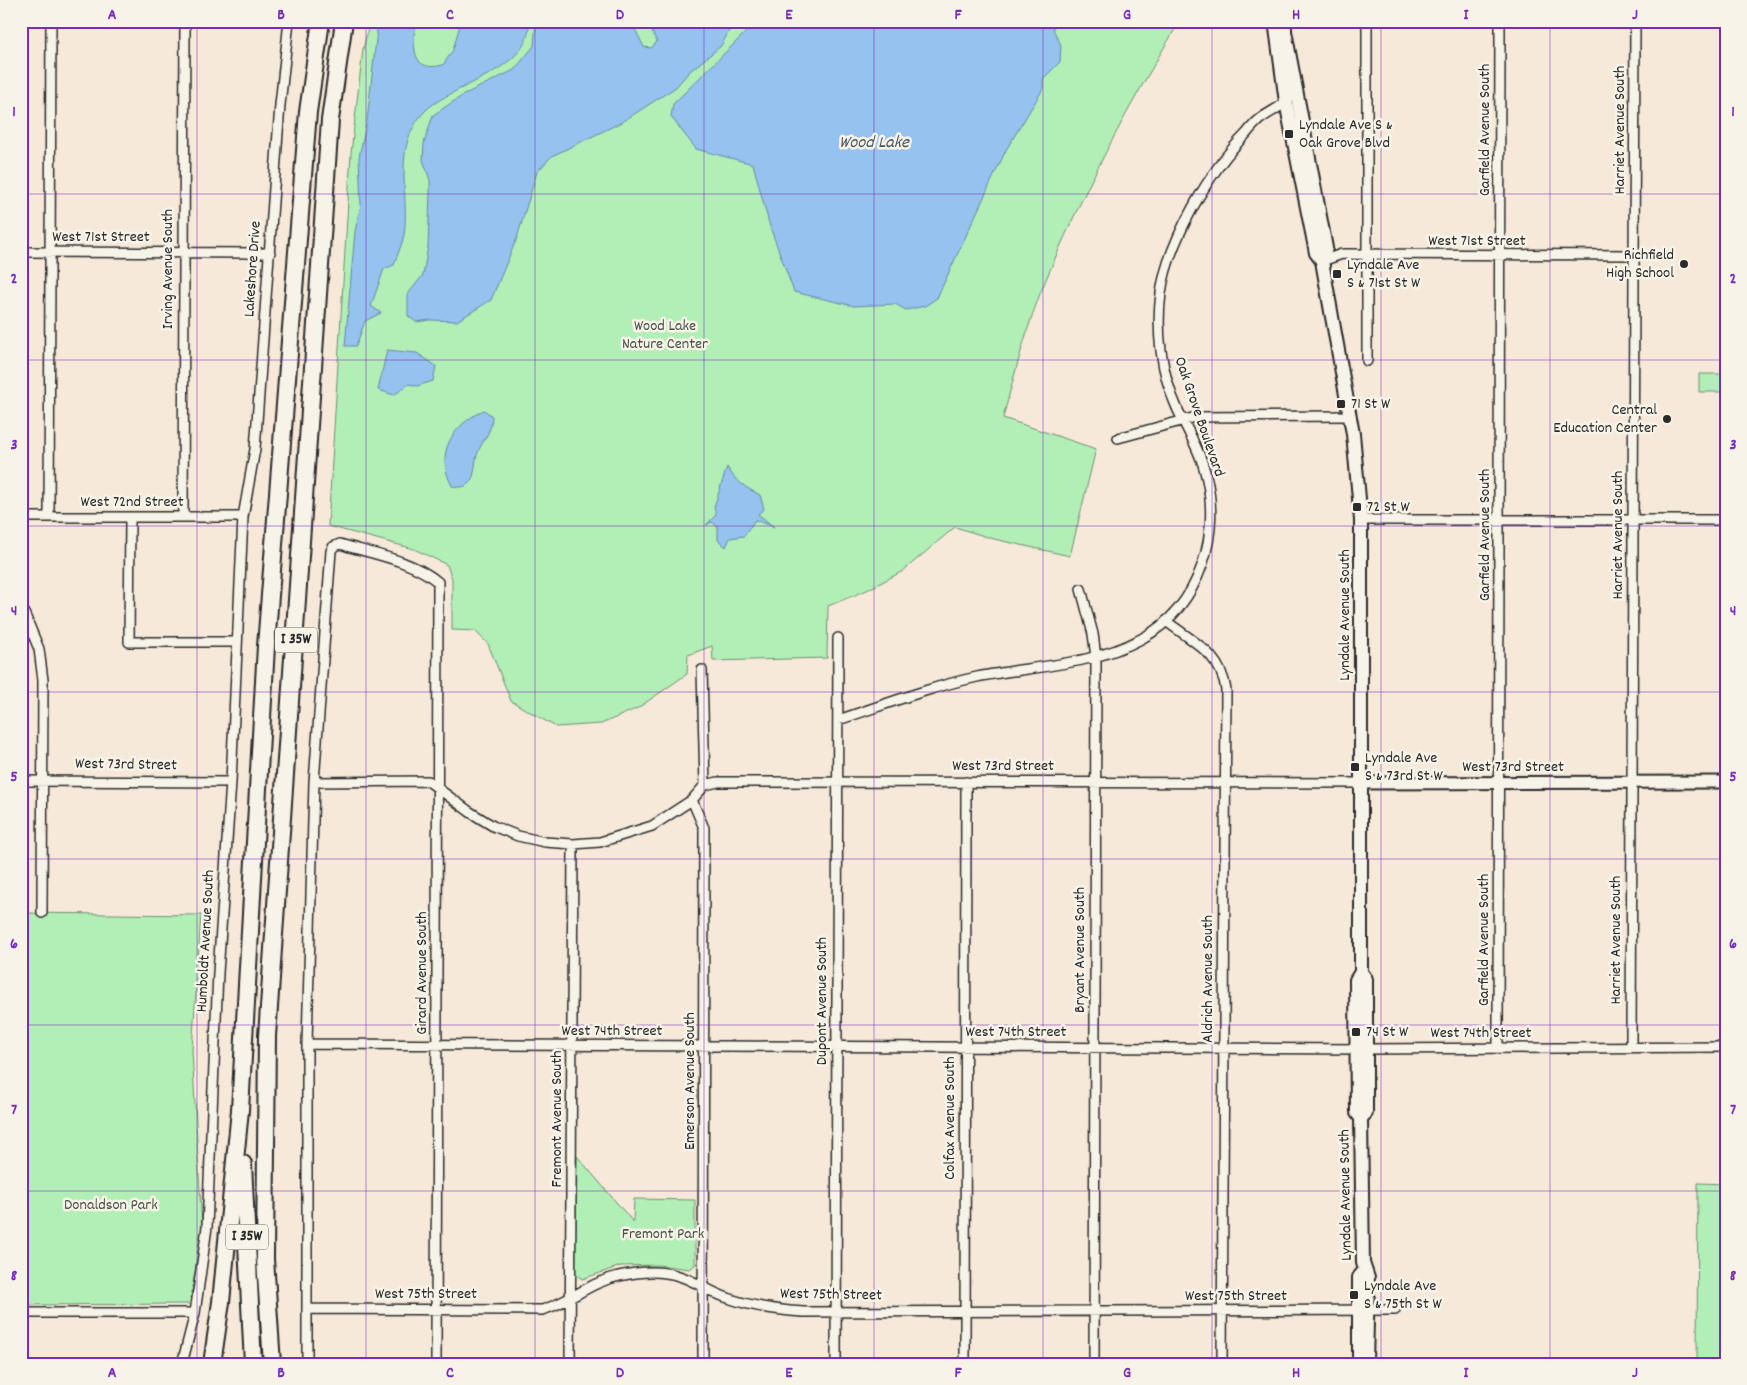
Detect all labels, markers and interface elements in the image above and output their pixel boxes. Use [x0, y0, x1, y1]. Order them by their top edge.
text: A [108, 4, 117, 27]
text: B [277, 4, 285, 27]
text: C [446, 4, 454, 27]
text: D [616, 4, 625, 27]
text: E [785, 4, 793, 27]
text: F [954, 4, 962, 27]
text: G [1123, 4, 1131, 27]
text: H [1292, 4, 1300, 27]
text: I [1464, 4, 1470, 27]
text: J [1632, 4, 1638, 27]
street label: Garfield Avenue South [1474, 64, 1497, 196]
street label: Harriet Avenue South [1609, 66, 1632, 194]
text: 1 [12, 101, 16, 124]
text: 1 [1731, 101, 1735, 124]
place label: Lyndale Ave S & Oak Grove Blvd [1299, 114, 1393, 155]
marker: Lyndale Ave S & Oak Grove Blvd [1283, 128, 1295, 140]
water label: Wood Lake [839, 131, 910, 156]
street label: Irving Avenue South [157, 209, 180, 329]
street label: Lakeshore Drive [238, 220, 268, 318]
street label: West 71st Street [52, 226, 150, 249]
street label: West 71st Street [1428, 230, 1526, 253]
place label: Richfield High School [1606, 244, 1674, 285]
place label: Lyndale Ave S & 71st St W [1347, 254, 1421, 295]
marker: Richfield High School [1678, 258, 1690, 270]
text: 2 [11, 268, 18, 291]
marker: Lyndale Ave S & 71st St W [1331, 268, 1343, 280]
text: 2 [1730, 268, 1737, 291]
park label: Wood Lake Nature Center [622, 315, 708, 356]
street label: Oak Grove Boulevard [1168, 354, 1230, 480]
place label: 71 St W [1351, 393, 1391, 416]
marker: 71 St W [1335, 398, 1347, 410]
place label: Central Education Center [1553, 399, 1657, 440]
marker: Central Education Center [1661, 413, 1673, 425]
text: 3 [10, 434, 18, 457]
text: 3 [1729, 434, 1737, 457]
street label: Garfield Avenue South [1474, 469, 1497, 601]
street label: Harriet Avenue South [1607, 471, 1630, 599]
street label: West 72nd Street [80, 491, 184, 514]
place label: 72 St W [1367, 496, 1410, 519]
marker: 72 St W [1351, 501, 1363, 513]
street label: Lyndale Avenue South [1334, 549, 1357, 681]
text: 4 [11, 600, 17, 623]
text: 4 [1730, 600, 1736, 623]
road number: I 35W [275, 628, 317, 652]
place label: Lyndale Ave S & 73rd St W [1365, 747, 1443, 788]
street label: West 73rd Street [75, 753, 177, 777]
street label: West 73rd Street [952, 755, 1054, 778]
street label: West 73rd Street [1462, 756, 1564, 779]
marker: Lyndale Ave S & 73rd St W [1349, 761, 1361, 773]
text: 5 [10, 766, 18, 789]
text: 5 [1729, 766, 1737, 789]
street label: Humboldt Avenue South [191, 869, 221, 1013]
street label: Garfield Avenue South [1473, 874, 1496, 1006]
street label: Harriet Avenue South [1605, 876, 1628, 1004]
street label: Bryant Avenue South [1069, 887, 1092, 1013]
street label: Girard Avenue South [411, 911, 434, 1035]
street label: Aldrich Avenue South [1197, 915, 1220, 1043]
text: 6 [10, 933, 18, 956]
text: 6 [1729, 933, 1737, 956]
street label: Dupont Avenue South [811, 937, 834, 1065]
street label: Emerson Avenue South [679, 1012, 702, 1150]
street label: West 74th Street [561, 1020, 663, 1043]
street label: West 74th Street [965, 1021, 1067, 1044]
place label: 74 St W [1366, 1021, 1409, 1044]
street label: West 74th Street [1430, 1022, 1532, 1045]
marker: 74 St W [1350, 1026, 1362, 1038]
street label: Fremont Avenue South [546, 1051, 569, 1187]
street label: Colfax Avenue South [939, 1056, 962, 1180]
text: 7 [11, 1099, 17, 1122]
text: 7 [1730, 1099, 1736, 1122]
street label: Lyndale Avenue South [1333, 1129, 1359, 1261]
park label: Donaldson Park [64, 1194, 158, 1217]
park label: Fremont Park [622, 1223, 704, 1246]
road number: I 35W [226, 1224, 268, 1250]
text: 8 [11, 1265, 18, 1288]
text: 8 [1730, 1265, 1737, 1288]
place label: Lyndale Ave S & 75th St W [1364, 1275, 1442, 1316]
street label: West 75th Street [375, 1283, 477, 1306]
street label: West 75th Street [780, 1283, 882, 1307]
street label: West 75th Street [1185, 1285, 1287, 1308]
marker: Lyndale Ave S & 75th St W [1348, 1289, 1360, 1301]
text: A [108, 1362, 117, 1385]
text: B [277, 1362, 285, 1385]
text: C [446, 1362, 454, 1385]
text: D [616, 1362, 625, 1385]
text: E [785, 1362, 793, 1385]
text: F [954, 1362, 962, 1385]
text: G [1123, 1362, 1131, 1385]
text: H [1292, 1362, 1300, 1385]
text: I [1464, 1362, 1470, 1385]
text: J [1632, 1362, 1638, 1385]

